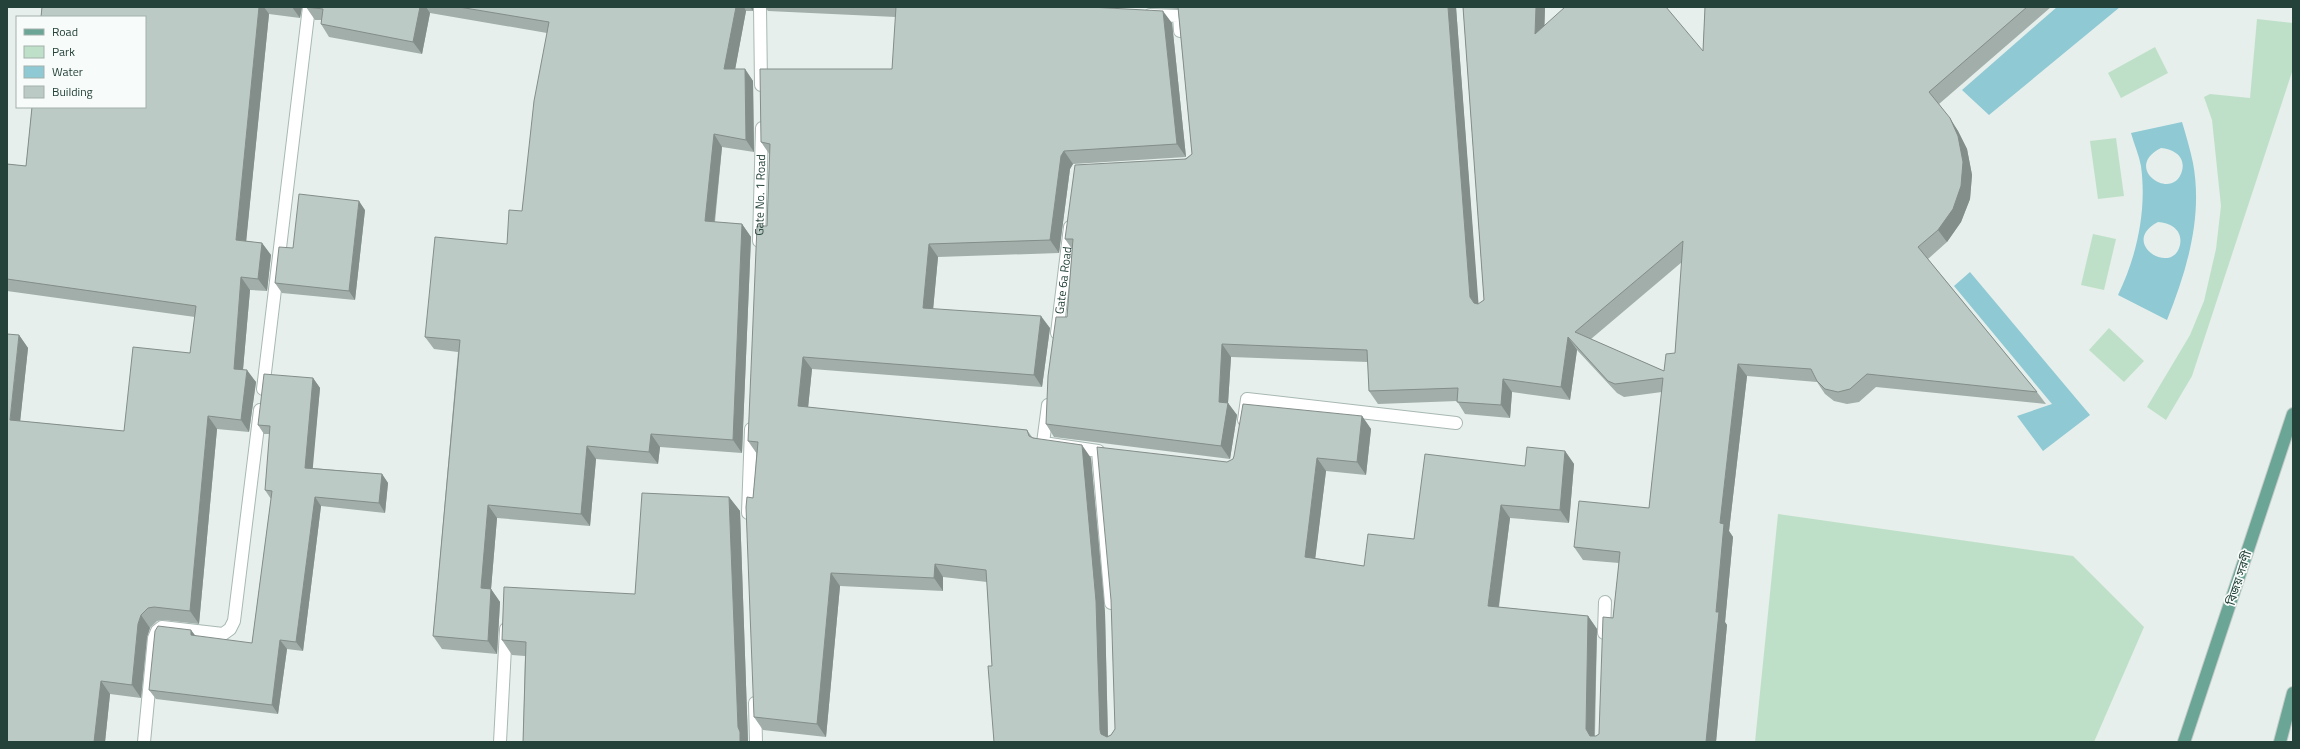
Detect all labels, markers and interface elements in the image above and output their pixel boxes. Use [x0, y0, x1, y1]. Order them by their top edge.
legend [16, 16, 146, 108]
text: Road [52, 22, 78, 41]
text: Park [52, 42, 75, 61]
text: Water [52, 62, 83, 81]
text: Building [52, 82, 93, 101]
street label: Gate No. 1 Road [749, 154, 770, 236]
street label: Gate 6a Road [1049, 246, 1077, 315]
street label: বিজয় সরণী [2221, 547, 2256, 608]

